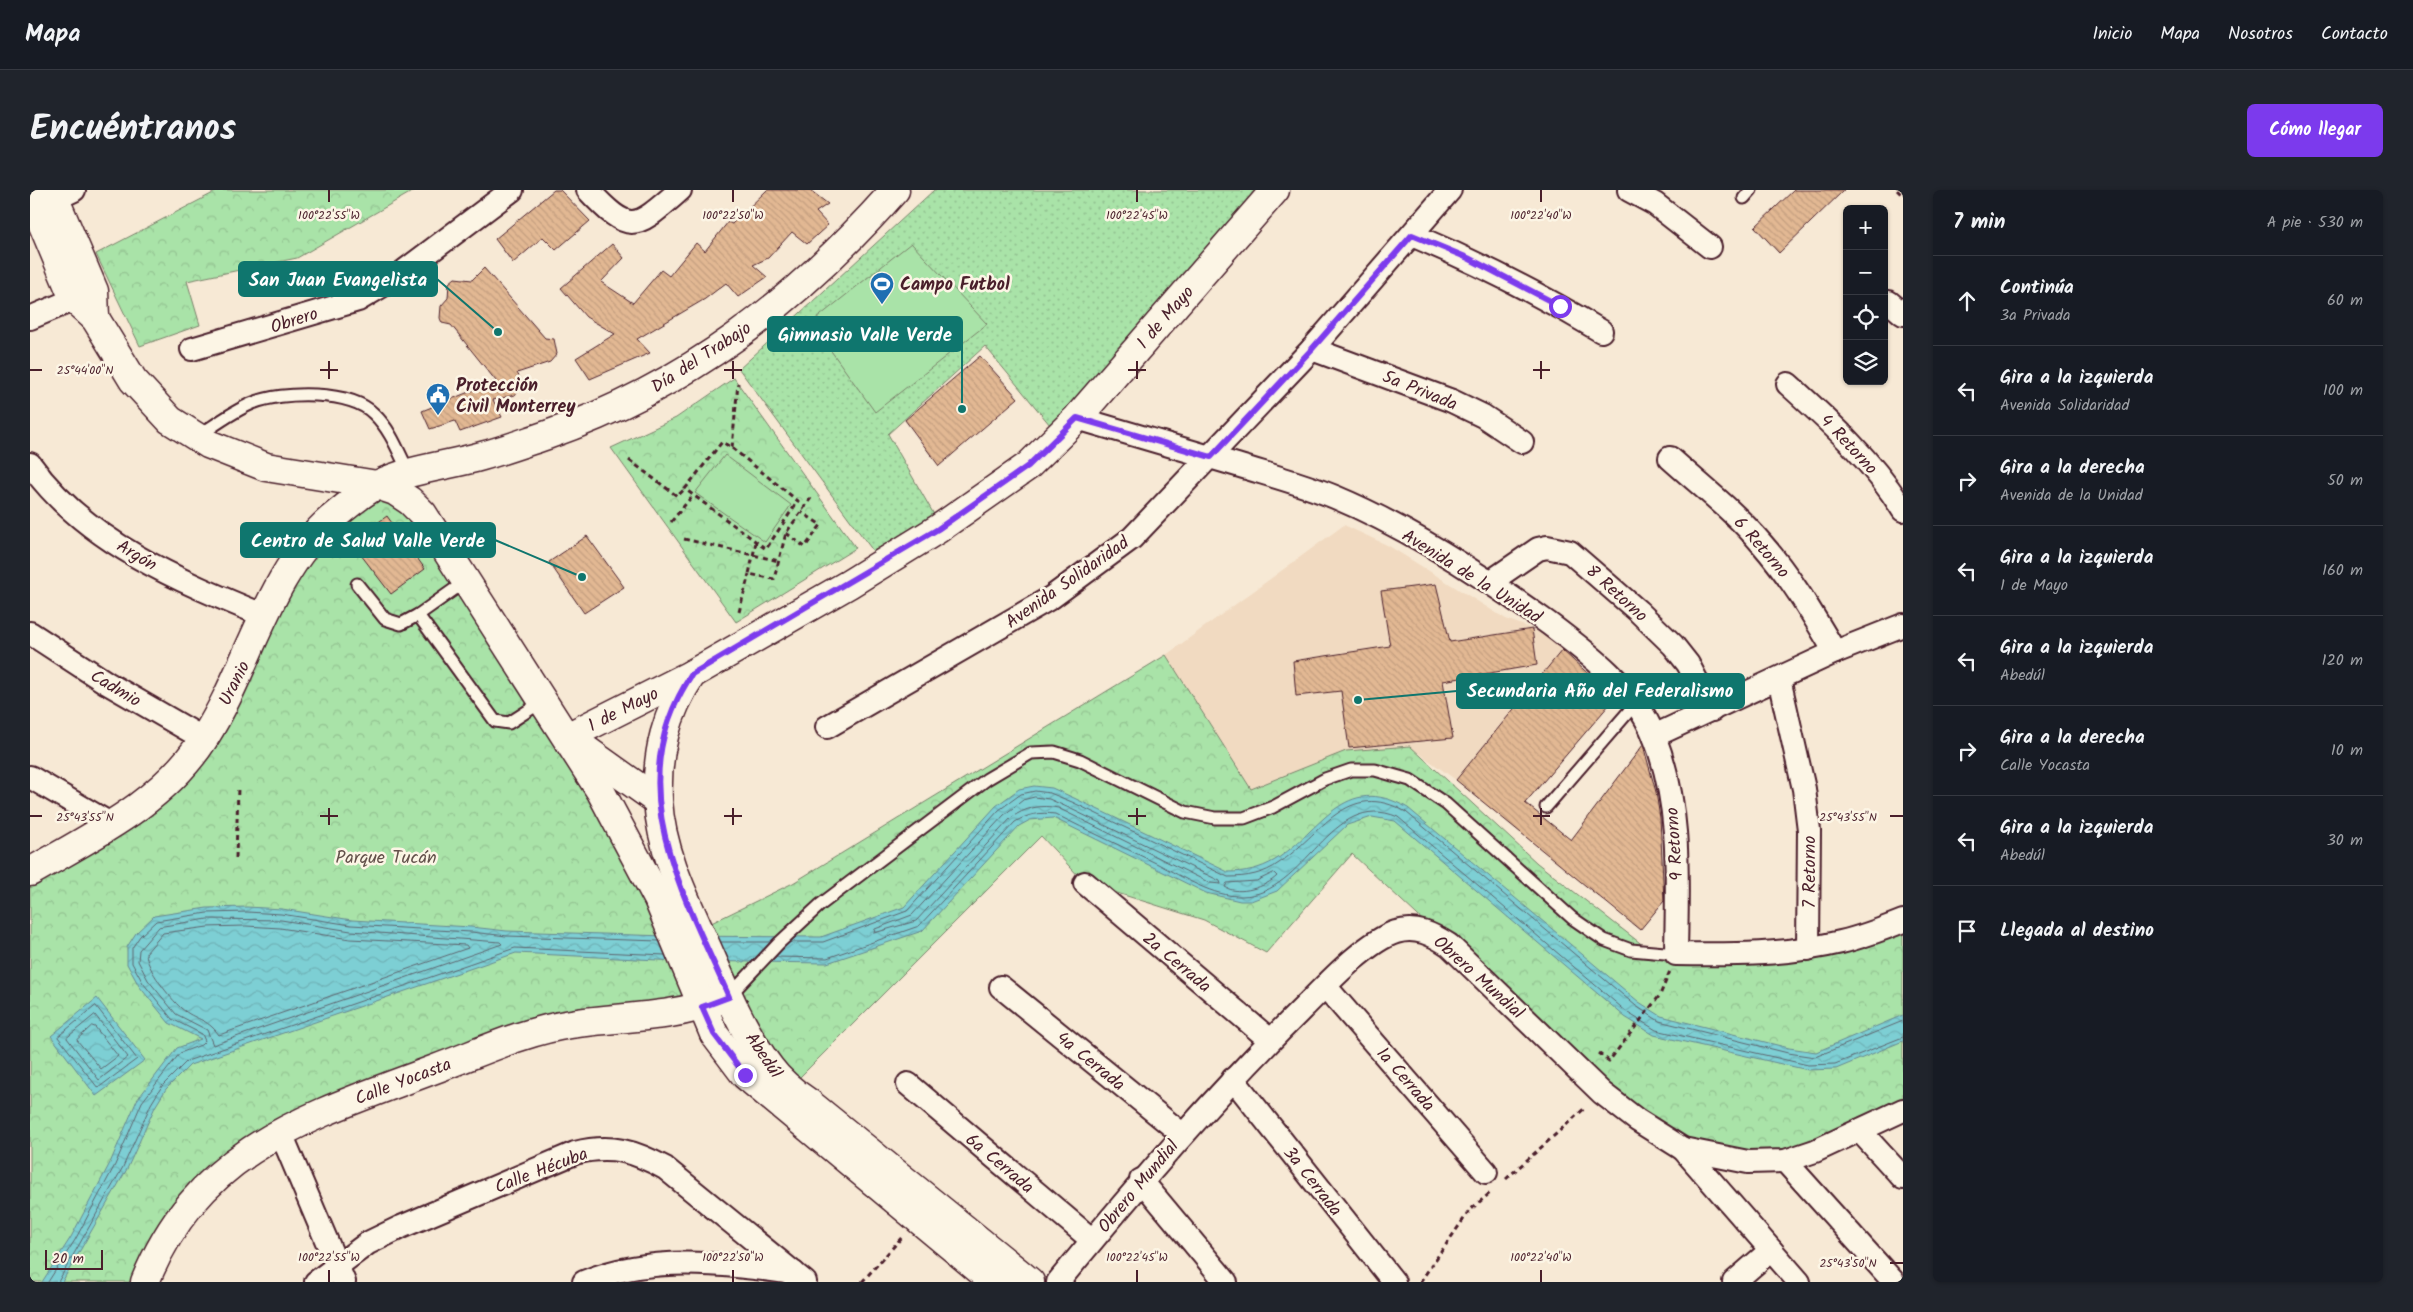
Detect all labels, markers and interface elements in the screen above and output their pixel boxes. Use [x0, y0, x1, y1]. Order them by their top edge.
text: Mapa [25, 15, 81, 54]
text: Inicio [2092, 20, 2132, 49]
text: Mapa [2160, 20, 2200, 49]
text: Nosotros [2228, 20, 2293, 49]
text: Contacto [2321, 20, 2388, 49]
text: Encuéntranos [30, 102, 236, 158]
button: Cómo llegar [2247, 104, 2383, 157]
map controls [1843, 205, 1888, 385]
button: + [1843, 205, 1888, 250]
text: 100°22'55"W [298, 206, 360, 225]
text: 100°22'50"W [702, 206, 764, 225]
text: 100°22'45"W [1106, 206, 1168, 225]
text: 100°22'40"W [1510, 206, 1572, 225]
text: 7 min [1953, 206, 2005, 239]
text: A pie · 530 m [2267, 210, 2363, 235]
button: − [1843, 250, 1888, 295]
callout: San Juan Evangelista [239, 262, 437, 296]
text: San Juan Evangelista [249, 266, 427, 296]
sports icon: Campo Futbol [869, 271, 895, 305]
place label: Campo Futbol [900, 271, 1010, 300]
text: Continúa [2000, 273, 2074, 303]
street label: 1 de Mayo [1130, 280, 1202, 356]
icon: ahead [1953, 287, 1981, 315]
text: 60 m [2327, 288, 2363, 313]
route start [1549, 295, 1572, 318]
button: locate [1843, 295, 1888, 340]
street label: Obrero [267, 300, 322, 343]
text: 3a Privada [2000, 303, 2071, 328]
street label: Día del Trabajo [646, 315, 758, 402]
callout: Gimnasio Valle Verde [768, 317, 962, 351]
text: Gimnasio Valle Verde [778, 321, 952, 351]
button: layers [1843, 340, 1888, 385]
text: 25°44'00"N [57, 361, 113, 380]
street label: 5a Privada [1377, 363, 1461, 420]
text: Gira a la izquierda [2000, 363, 2153, 393]
place label: Protección Civil Monterrey [456, 372, 576, 422]
icon: left [1953, 377, 1981, 405]
text: 100 m [2323, 378, 2363, 403]
public building icon: Protección Civil Monterrey [425, 382, 451, 416]
text: Avenida Solidaridad [2000, 393, 2129, 418]
street label: 4 Retorno [1812, 408, 1884, 482]
text: Gira a la derecha [2000, 453, 2145, 483]
icon: right [1953, 467, 1981, 495]
text: 50 m [2327, 468, 2363, 493]
text: Avenida de la Unidad [2000, 483, 2143, 508]
street label: 6 Retorno [1725, 510, 1796, 586]
street label: Avenida de la Unidad [1395, 522, 1548, 633]
callout: Centro de Salud Valle Verde [241, 523, 495, 557]
text: Centro de Salud Valle Verde [251, 527, 485, 557]
street label: Avenida Solidaridad [1000, 529, 1137, 637]
street label: Argón [110, 533, 162, 580]
text: Gira a la izquierda [2000, 543, 2153, 573]
icon: left [1953, 557, 1981, 585]
street label: 8 Retorno [1578, 558, 1654, 630]
text: 160 m [2322, 558, 2363, 583]
text: 1 de Mayo [2000, 573, 2068, 598]
text: Gira a la izquierda [2000, 633, 2153, 663]
icon: left [1953, 647, 1981, 675]
text: 120 m [2322, 648, 2363, 673]
street label: Uranio [212, 656, 259, 711]
street label: Cadmio [84, 663, 146, 716]
text: Abedúl [2000, 663, 2045, 688]
callout: Secundaria Año del Federalismo [1457, 674, 1744, 708]
text: Secundaria Año del Federalismo [1467, 677, 1734, 707]
street label: 1 de Mayo [583, 680, 664, 741]
text: Gira a la derecha [2000, 723, 2145, 753]
icon: right [1953, 737, 1981, 765]
text: 10 m [2331, 738, 2363, 763]
text: Calle Yocasta [2000, 753, 2090, 778]
street label: 9 Retorno [1658, 806, 1693, 882]
text: 25°43'55"N [56, 808, 114, 827]
text: 25°43'55"N [1819, 808, 1877, 827]
text: Gira a la izquierda [2000, 813, 2153, 843]
icon: left [1953, 827, 1981, 855]
text: 30 m [2327, 828, 2363, 853]
street label: 7 Retorno [1796, 836, 1825, 908]
text: Abedúl [2000, 843, 2045, 868]
park label: Parque Tucán [335, 844, 437, 873]
text: Llegada al destino [2000, 916, 2154, 946]
icon: arrive [1953, 917, 1981, 945]
street label: 2a Cerrada [1135, 925, 1217, 1001]
street label: Obrero Mundial [1426, 929, 1531, 1028]
street label: 4a Cerrada [1049, 1025, 1131, 1099]
street label: Abedúl [737, 1027, 789, 1085]
street label: 1a Cerrada [1368, 1041, 1441, 1119]
street label: Calle Yocasta [351, 1051, 456, 1114]
route end [734, 1064, 757, 1087]
street label: 6a Cerrada [958, 1127, 1040, 1202]
street label: Obrero Mundial [1091, 1133, 1187, 1240]
street label: Calle Hécuba [491, 1140, 592, 1202]
street label: 3a Cerrada [1275, 1140, 1349, 1223]
scale bar [45, 1247, 102, 1270]
text: 20 m [52, 1248, 84, 1270]
text: 100°22'55"W [298, 1248, 360, 1267]
text: 100°22'50"W [702, 1248, 764, 1267]
text: 100°22'45"W [1106, 1248, 1168, 1267]
text: 100°22'40"W [1510, 1248, 1572, 1267]
text: 25°43'50"N [1819, 1254, 1877, 1273]

